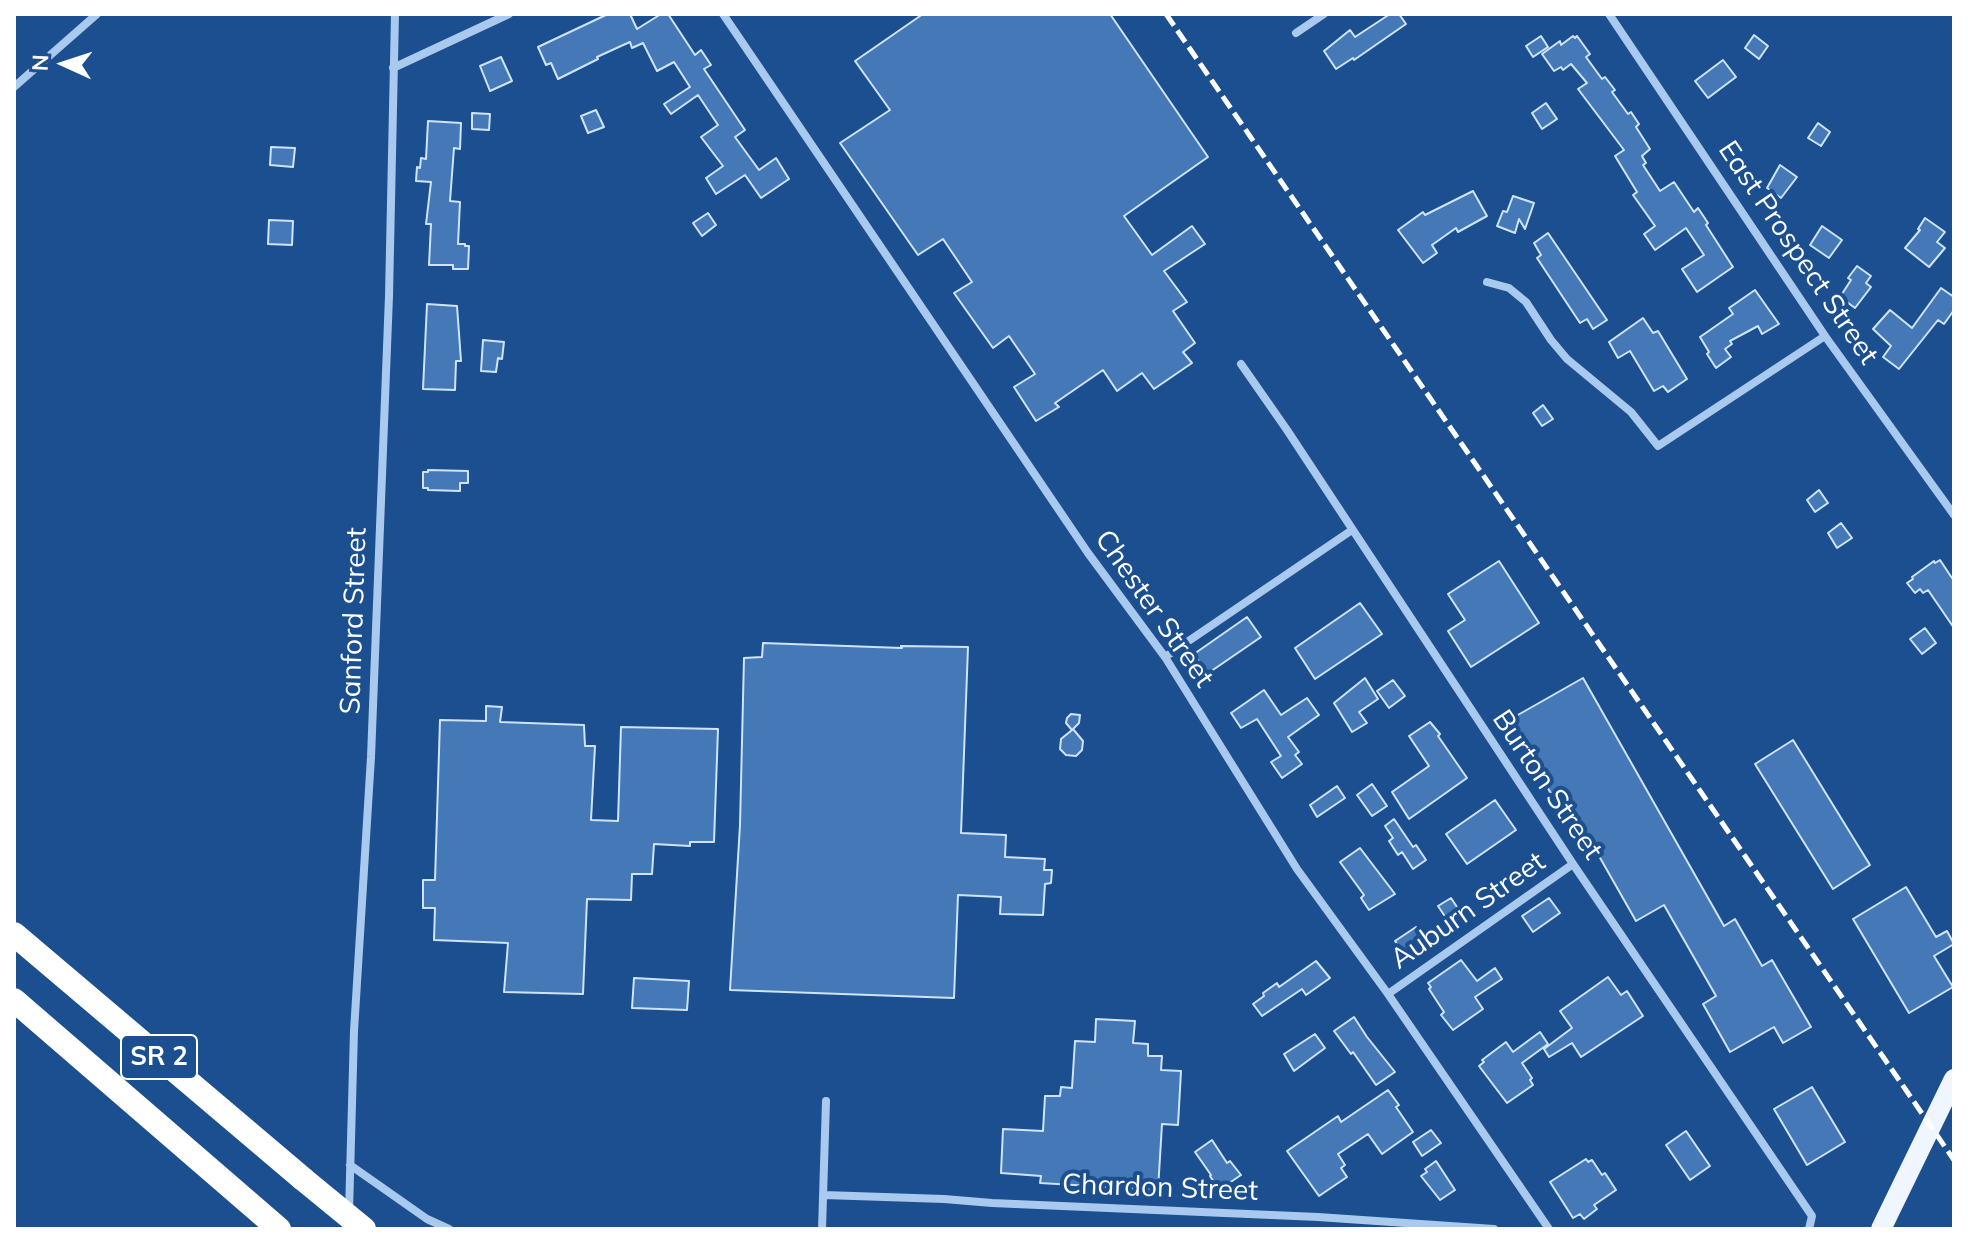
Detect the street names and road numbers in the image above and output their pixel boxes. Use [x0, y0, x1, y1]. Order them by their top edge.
street label: East Prospect Street [1711, 135, 1885, 371]
street label: Chester Street [1087, 524, 1221, 694]
street label: Sanford Street [334, 527, 374, 715]
street label: Burton Street [1485, 704, 1609, 866]
street label: Auburn Street [1384, 845, 1552, 977]
road number: SR 2 [121, 1035, 197, 1079]
street label: Chardon Street [1061, 1168, 1259, 1208]

